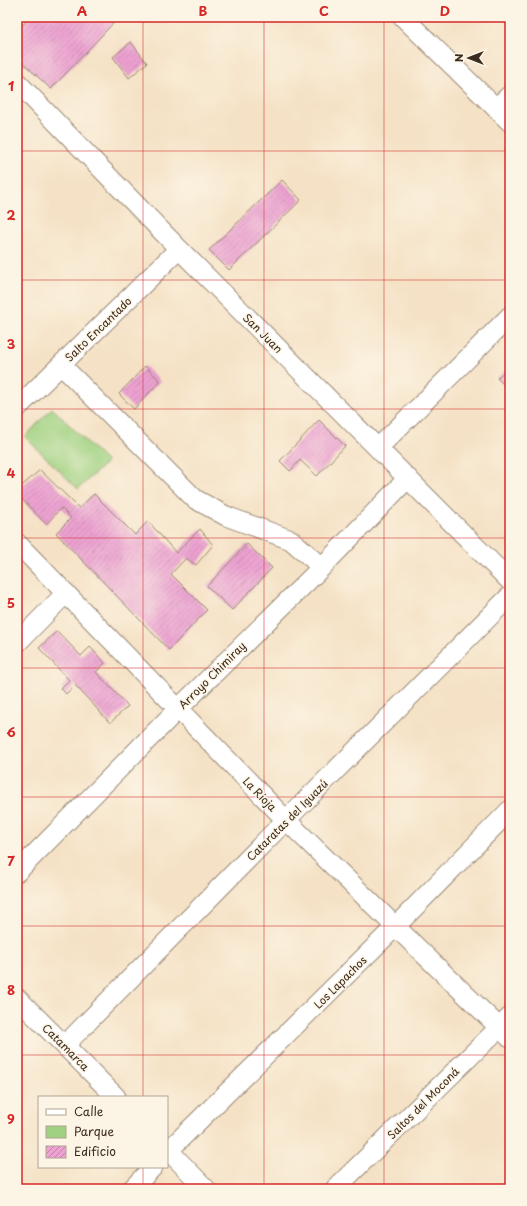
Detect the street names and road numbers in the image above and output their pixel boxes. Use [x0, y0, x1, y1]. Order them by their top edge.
street label: Salto Encantado [61, 293, 135, 365]
street label: San Juan [239, 309, 287, 357]
street label: Arroyo Chimiray [174, 637, 250, 713]
street label: La Rioja [239, 773, 281, 815]
street label: Cataratas del Iguazú [242, 775, 332, 865]
street label: Los Lapachos [310, 952, 370, 1012]
street label: Catamarca [38, 1019, 94, 1075]
street label: Saltos del Moconá [383, 1062, 464, 1143]

